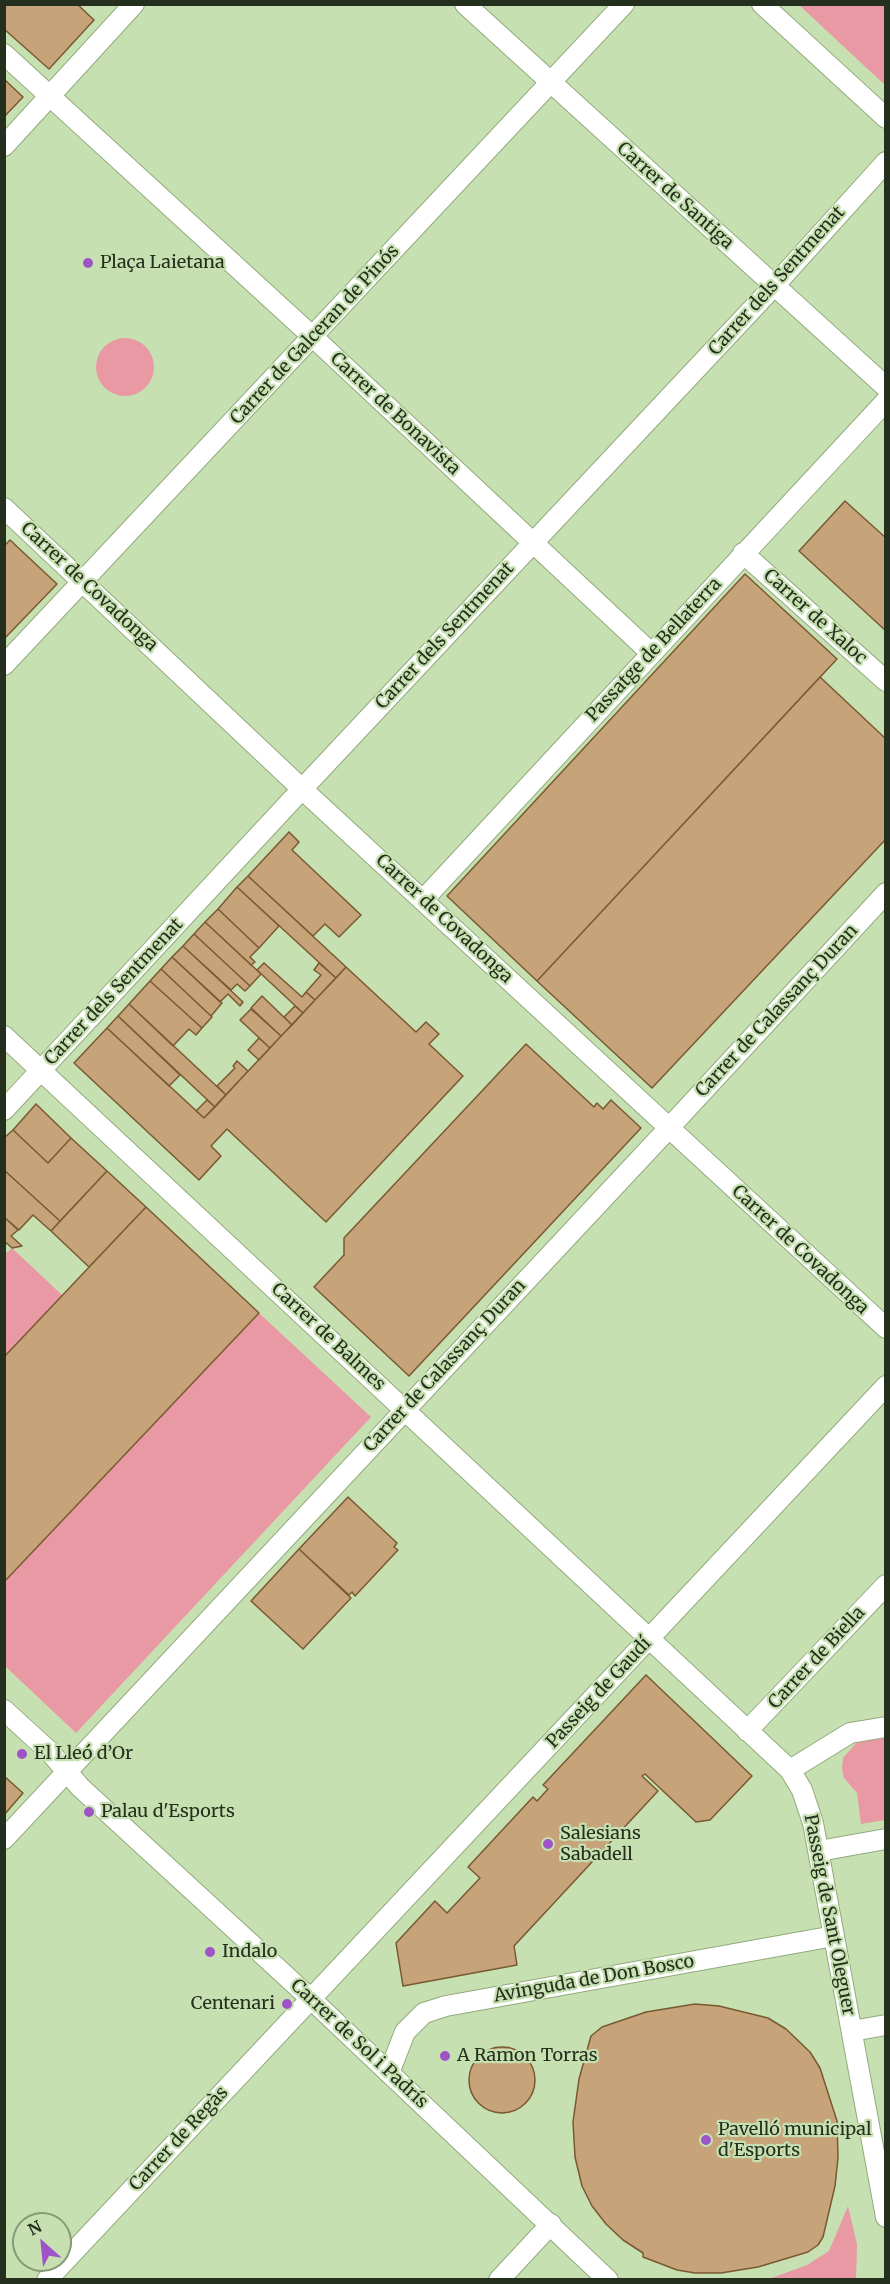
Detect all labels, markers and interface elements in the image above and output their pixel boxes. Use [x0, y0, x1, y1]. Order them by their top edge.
street label: Carrer de Santiga [612, 138, 738, 254]
street label: Carrer dels Sentmenat [704, 202, 850, 360]
street label: Carrer de Galceran de Pinós [226, 241, 404, 429]
place label: Plaça Laietana [100, 252, 225, 274]
marker: Plaça Laietana [81, 256, 95, 270]
street label: Carrer de Bonavista [326, 348, 464, 480]
street label: Carrer de Covadonga [16, 518, 162, 656]
street label: Carrer dels Sentmenat [371, 558, 519, 714]
street label: Carrer de Xaloc [759, 565, 871, 669]
street label: Passatge de Bellaterra [582, 574, 726, 726]
street label: Carrer de Covadonga [371, 850, 517, 988]
street label: Carrer dels Sentmenat [40, 914, 188, 1070]
street label: Carrer de Calassanç Duran [691, 920, 863, 1102]
street label: Carrer de Covadonga [727, 1181, 873, 1319]
street label: Carrer de Calassanç Duran [359, 1275, 531, 1457]
street label: Carrer de Balmes [267, 1279, 389, 1395]
street label: Carrer de Biella [764, 1602, 870, 1714]
street label: Passeig de Gaudí [542, 1633, 656, 1753]
place label: El Lleó d’Or [34, 1743, 133, 1765]
marker: El Lleó d’Or [15, 1747, 29, 1761]
place label: Palau d'Esports [101, 1801, 235, 1823]
marker: Palau d'Esports [82, 1805, 96, 1819]
street label: Passeig de Sant Oleguer [799, 1813, 859, 2017]
place label: Salesians Sabadell [560, 1823, 641, 1866]
marker: Salesians Sabadell [541, 1837, 555, 1851]
place label: Indalo [222, 1941, 277, 1963]
marker: Indalo [203, 1945, 217, 1959]
street label: Avinguda de Don Bosco [492, 1951, 696, 2007]
street label: Carrer de Sol i Padrís [286, 1975, 432, 2113]
place label: Centenari [191, 1993, 275, 2015]
marker: Centenari [280, 1997, 294, 2011]
place label: A Ramon Torras [457, 2045, 598, 2067]
marker: A Ramon Torras [438, 2049, 452, 2063]
street label: Carrer de Regàs [125, 2082, 233, 2196]
place label: Pavelló municipal d'Esports [718, 2119, 872, 2162]
marker: Pavelló municipal d'Esports [699, 2133, 713, 2147]
north arrow [12, 2212, 72, 2272]
text: N [25, 2216, 45, 2240]

